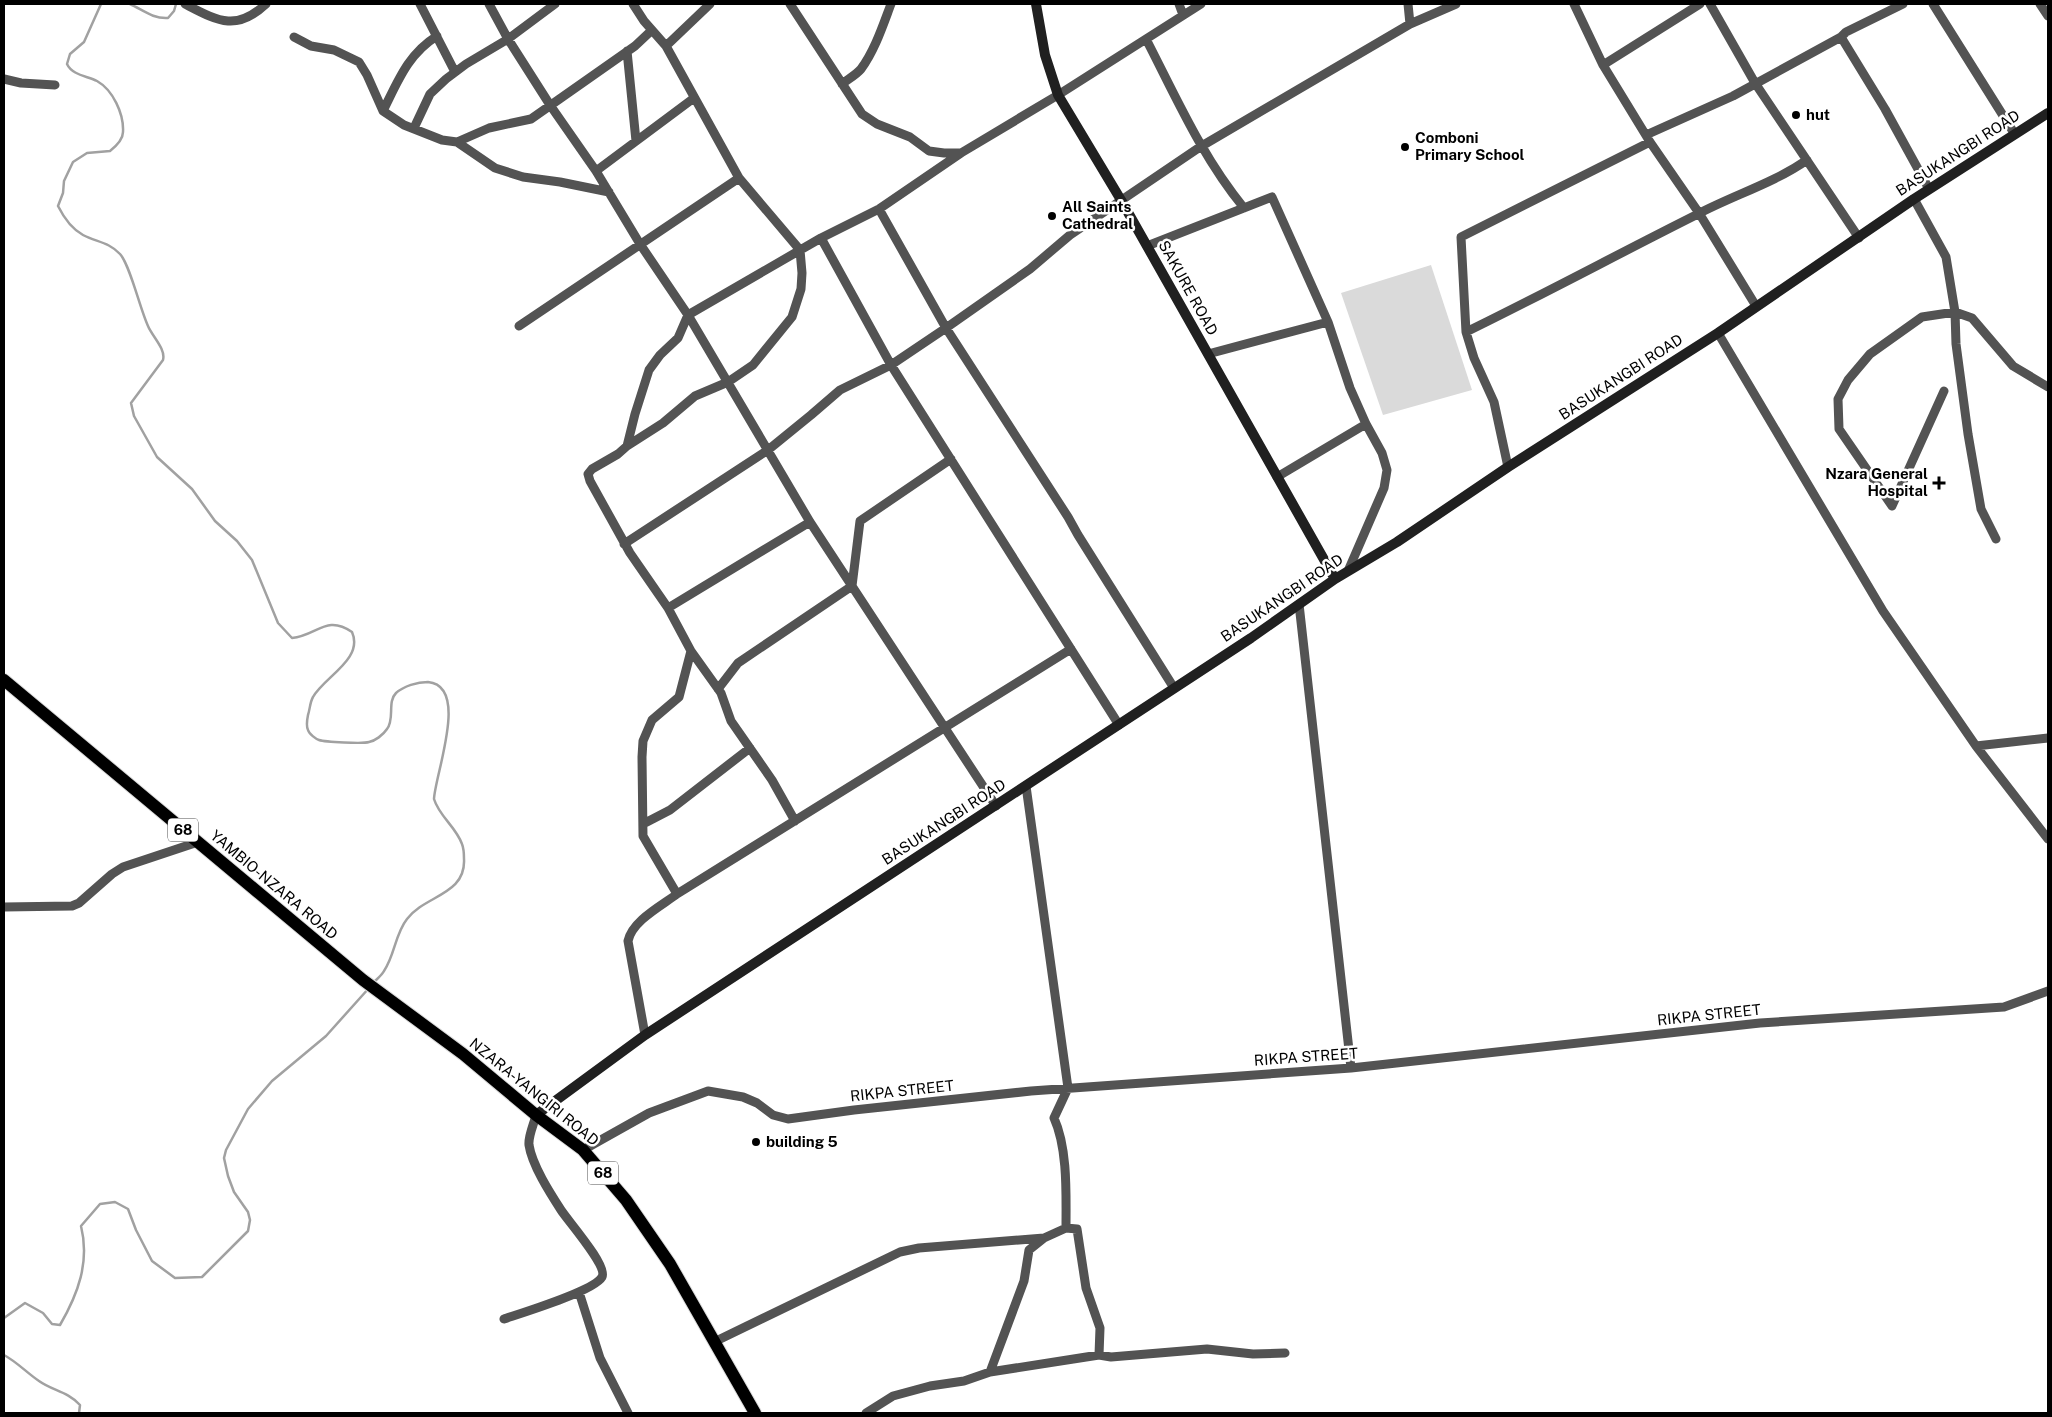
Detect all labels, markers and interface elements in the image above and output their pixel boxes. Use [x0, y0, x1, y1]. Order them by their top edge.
place label: hut [1806, 106, 1830, 123]
street label: BASUKANGBI ROAD [1893, 106, 2023, 199]
marker: hut [1790, 109, 1802, 121]
place label: Comboni Primary School [1415, 129, 1525, 163]
marker: Comboni Primary School [1399, 141, 1411, 153]
place label: All Saints Cathedral [1062, 198, 1133, 232]
marker: All Saints Cathedral [1046, 210, 1058, 222]
street label: SAKURE ROAD [1155, 237, 1221, 338]
street label: BASUKANGBI ROAD [1556, 330, 1686, 423]
place label: Nzara General Hospital [1825, 465, 1928, 499]
marker: Nzara General Hospital [1932, 476, 1946, 490]
street label: BASUKANGBI ROAD [1217, 550, 1346, 645]
street label: BASUKANGBI ROAD [879, 775, 1009, 868]
road number: 68 [168, 818, 198, 842]
street label: YAMBIO-NZARA ROAD [207, 827, 341, 943]
street label: RIKPA STREET [1656, 1001, 1762, 1028]
street label: NZARA-YANGIRI ROAD [466, 1034, 602, 1149]
street label: RIKPA STREET [1253, 1044, 1359, 1069]
street label: RIKPA STREET [849, 1077, 955, 1104]
place label: building 5 [766, 1133, 838, 1150]
marker: building 5 [750, 1136, 762, 1148]
road number: 68 [588, 1162, 618, 1184]

